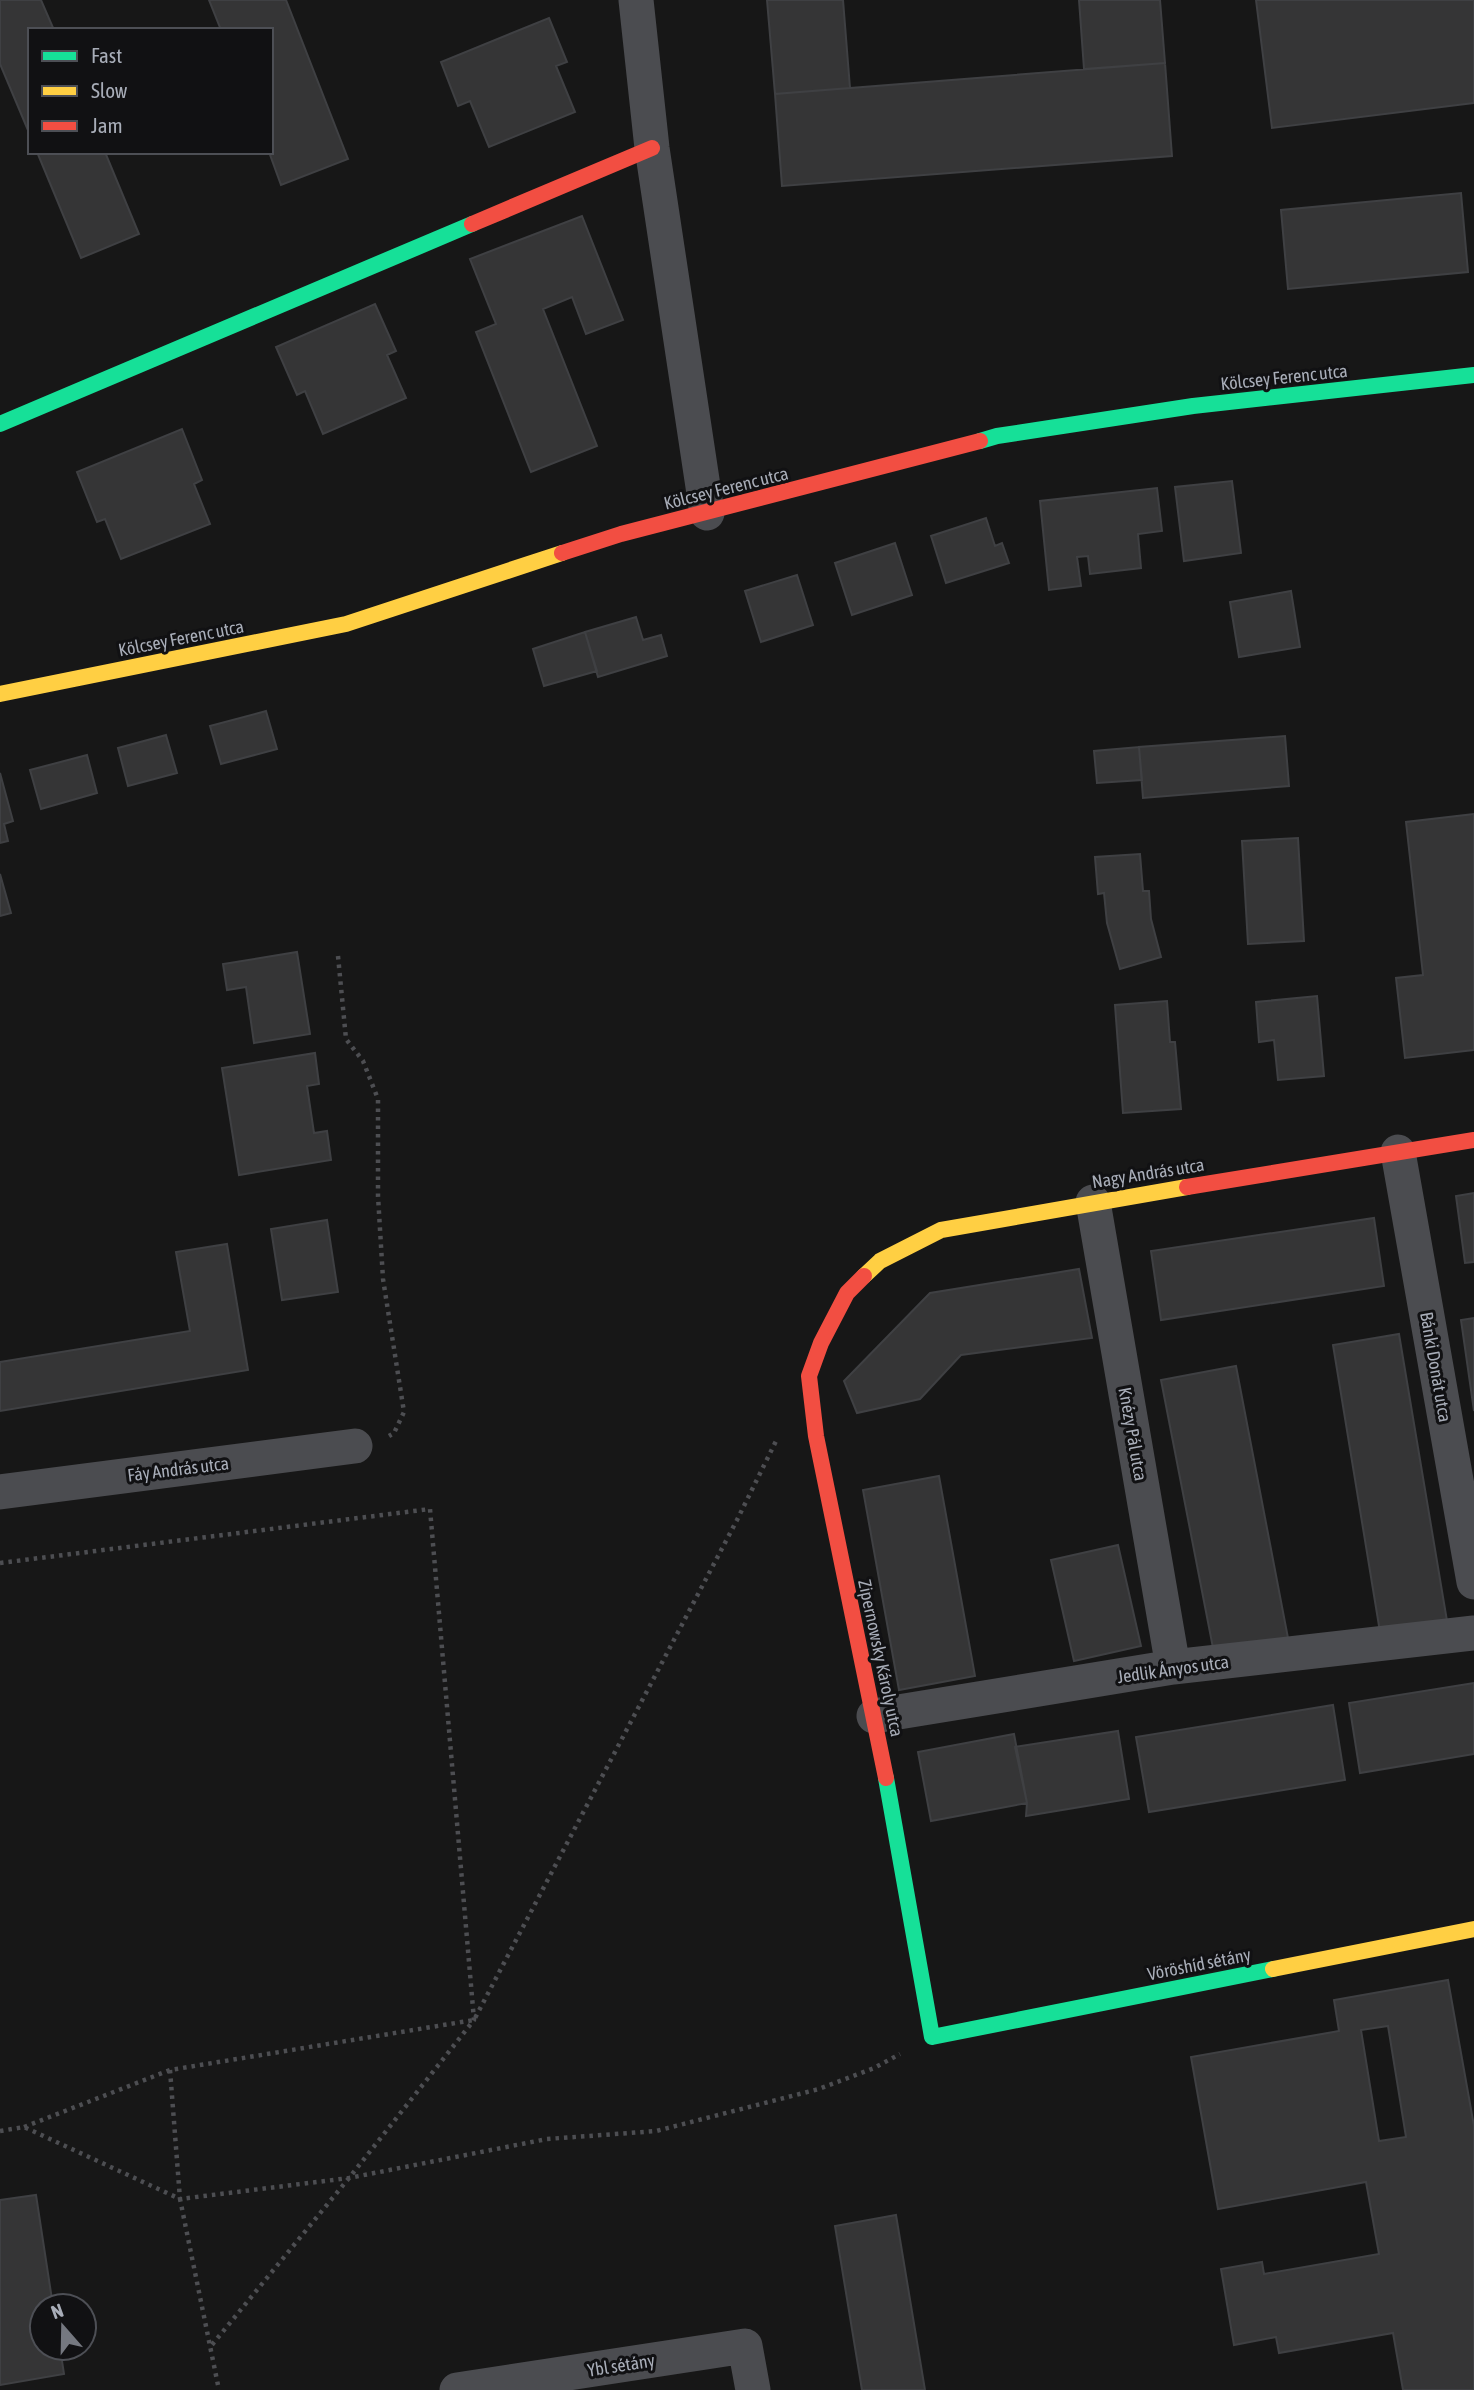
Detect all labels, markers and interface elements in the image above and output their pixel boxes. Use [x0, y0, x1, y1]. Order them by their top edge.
legend [28, 28, 273, 154]
text: Fast [91, 43, 122, 67]
text: Slow [91, 78, 128, 102]
text: Jam [91, 113, 123, 137]
street label: Kölcsey Ferenc utca [1219, 360, 1349, 394]
street label: Kölcsey Ferenc utca [662, 462, 790, 514]
street label: Kölcsey Ferenc utca [116, 616, 246, 660]
street label: Nagy András utca [1090, 1154, 1206, 1192]
street label: Bánki Donát utca [1416, 1310, 1456, 1424]
street label: Knézy Pál utca [1114, 1385, 1152, 1483]
street label: Fáy András utca [126, 1452, 230, 1486]
street label: Zipernowsky Károly utca [854, 1578, 908, 1738]
street label: Jedlik Ányos utca [1116, 1651, 1230, 1687]
street label: Vöröshíd sétány [1145, 1944, 1253, 1984]
north arrow [28, 2292, 98, 2362]
text: N [48, 2299, 66, 2323]
street label: Ybl sétány [586, 2349, 656, 2381]

